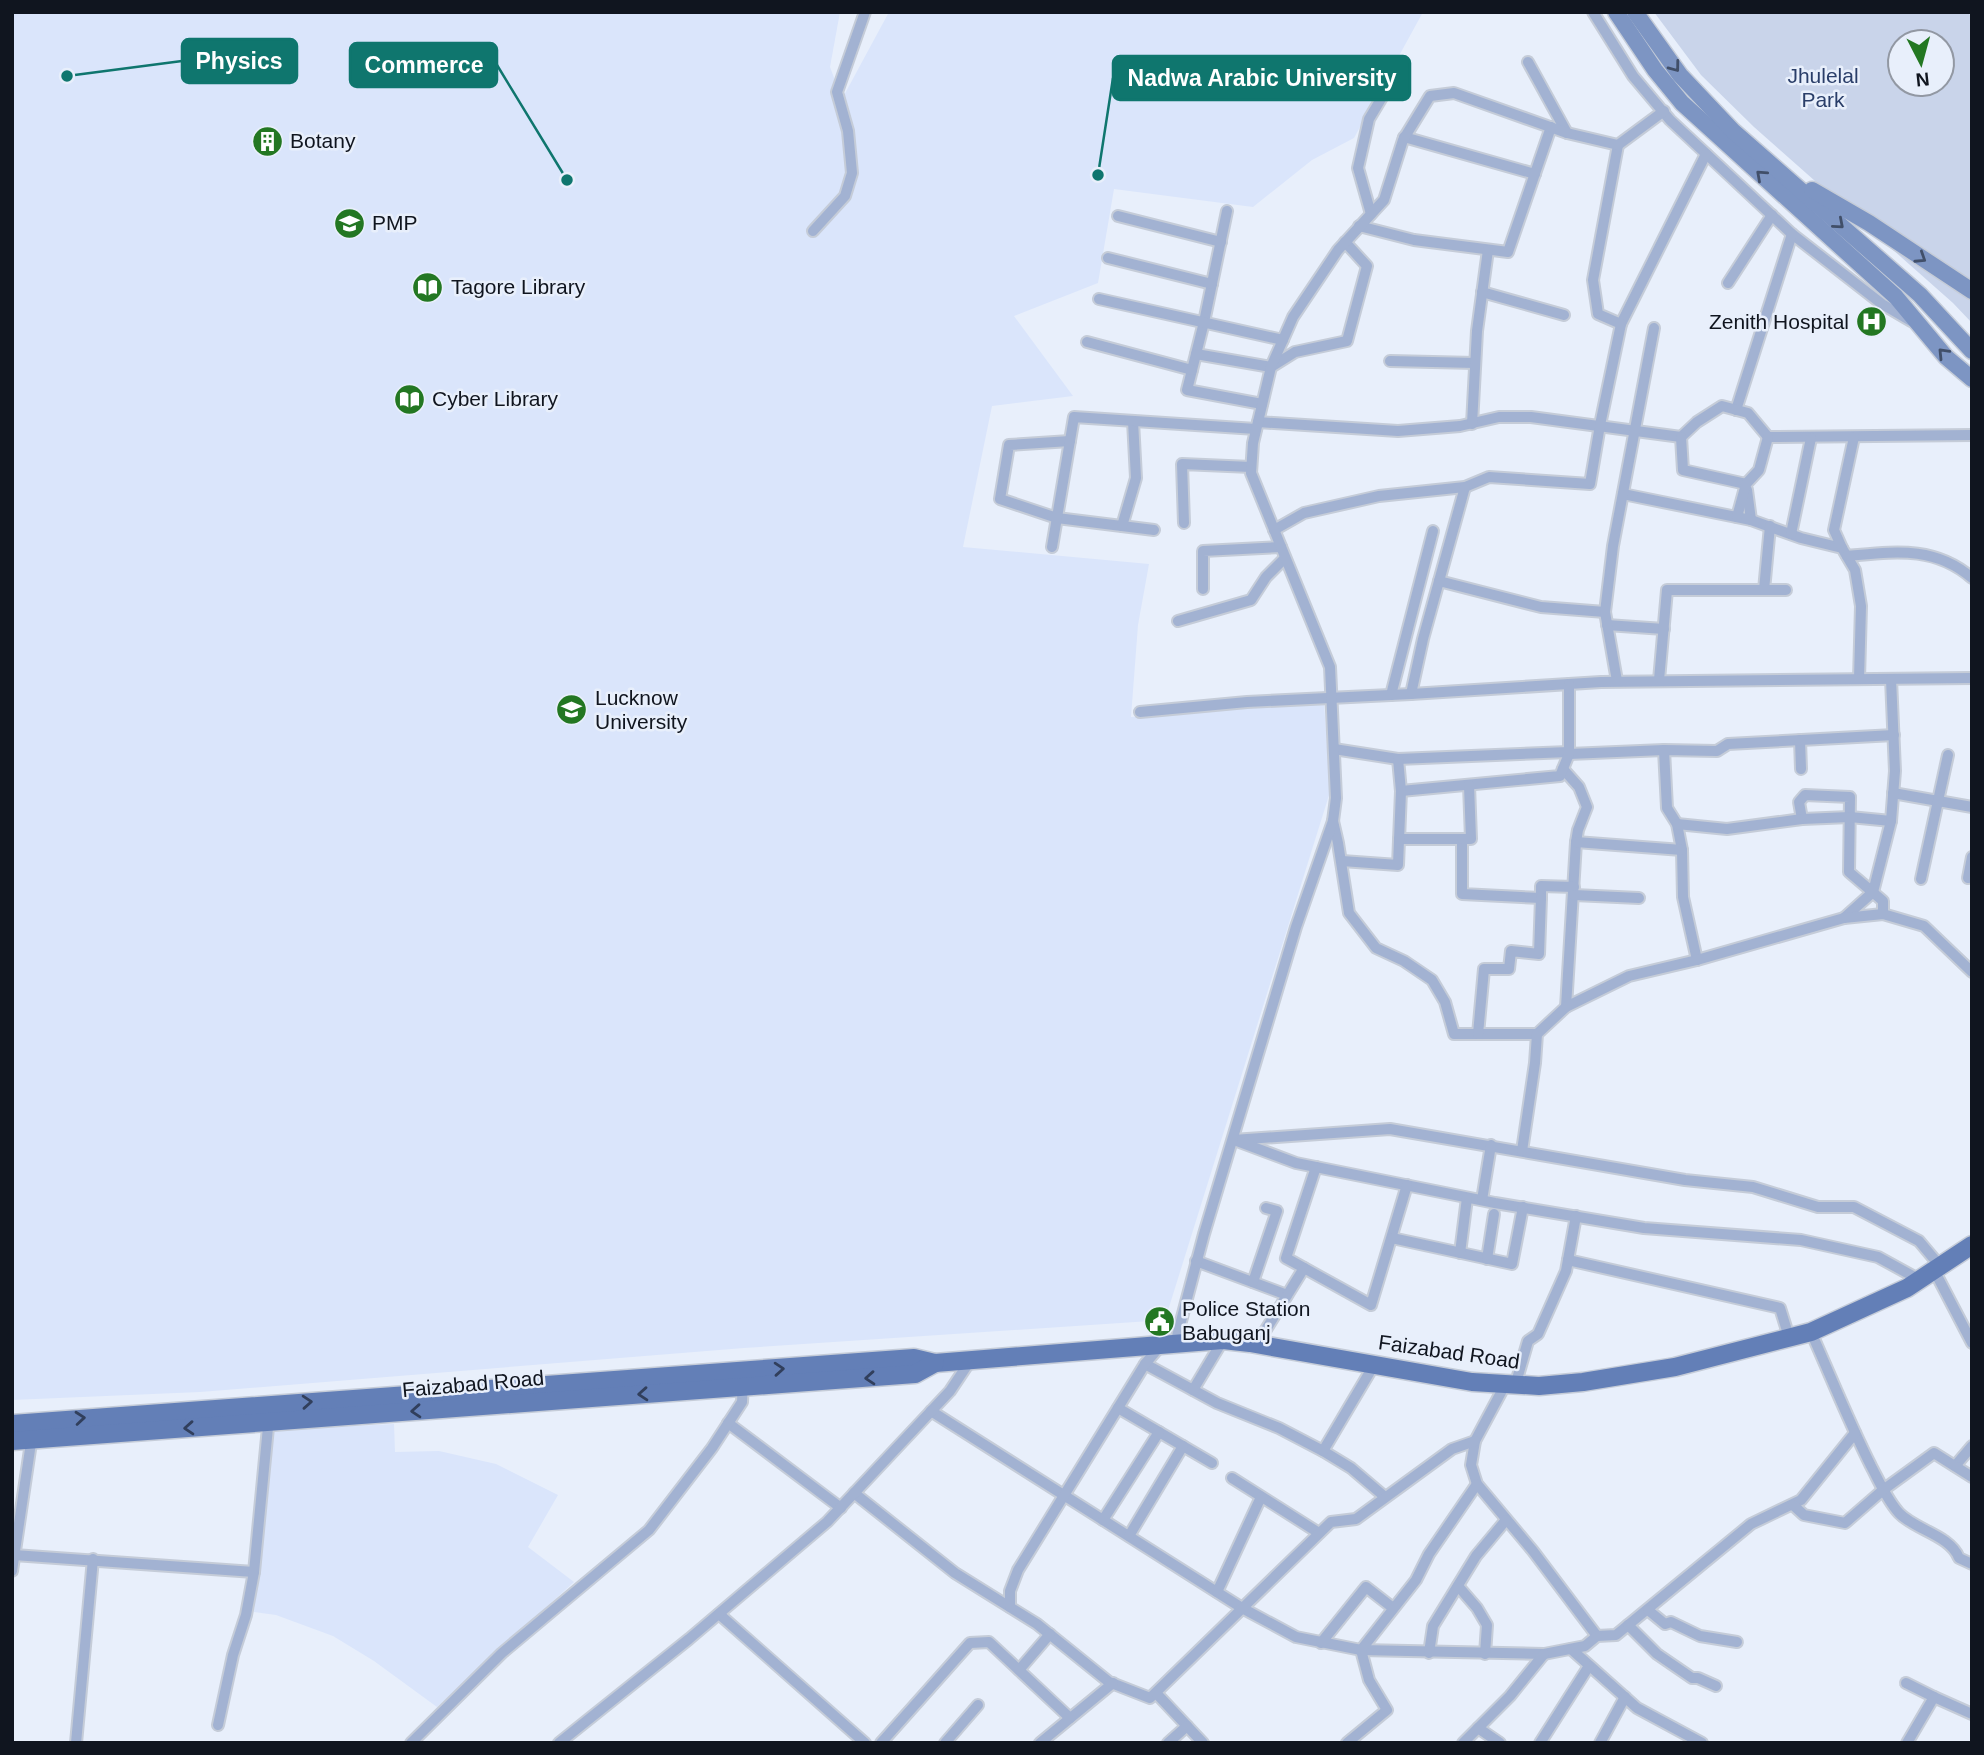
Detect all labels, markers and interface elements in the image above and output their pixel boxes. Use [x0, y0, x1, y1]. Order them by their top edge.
north arrow [1886, 28, 1956, 98]
callout: Physics [182, 39, 297, 83]
callout: Commerce [350, 43, 497, 87]
text: Physics [196, 48, 282, 74]
text: Commerce [365, 52, 483, 78]
callout: Nadwa Arabic University [1113, 56, 1410, 100]
one-way arrow [1667, 60, 1679, 72]
park label: Jhulelal Park [1787, 64, 1859, 111]
text: Nadwa Arabic University [1128, 65, 1397, 91]
text: N [1915, 68, 1931, 91]
building icon: Botany [250, 124, 284, 158]
place label: Botany [290, 129, 356, 152]
one-way arrow [1756, 171, 1769, 184]
school or university icon: PMP [332, 206, 366, 240]
place label: PMP [372, 211, 418, 234]
one-way arrow [1831, 216, 1844, 228]
one-way arrow [1913, 249, 1926, 262]
library icon: Tagore Library [411, 270, 445, 304]
place label: Tagore Library [451, 275, 586, 298]
hospital icon: Zenith Hospital [1855, 305, 1889, 339]
place label: Zenith Hospital [1709, 310, 1849, 333]
one-way arrow [1939, 348, 1951, 361]
library icon: Cyber Library [392, 382, 426, 416]
place label: Cyber Library [432, 387, 559, 410]
place label: Lucknow University [595, 686, 688, 733]
school or university icon: Lucknow University [555, 693, 589, 727]
place label: Police Station Babuganj [1182, 1297, 1310, 1344]
public building icon: Police Station Babuganj [1142, 1304, 1176, 1338]
street label: Faizabad Road [1377, 1330, 1521, 1373]
one-way arrow [773, 1362, 784, 1377]
street label: Faizabad Road [401, 1366, 545, 1401]
one-way arrow [864, 1370, 875, 1385]
one-way arrow [637, 1386, 648, 1401]
one-way arrow [302, 1394, 313, 1409]
one-way arrow [410, 1403, 421, 1418]
one-way arrow [75, 1411, 86, 1426]
one-way arrow [184, 1420, 195, 1435]

